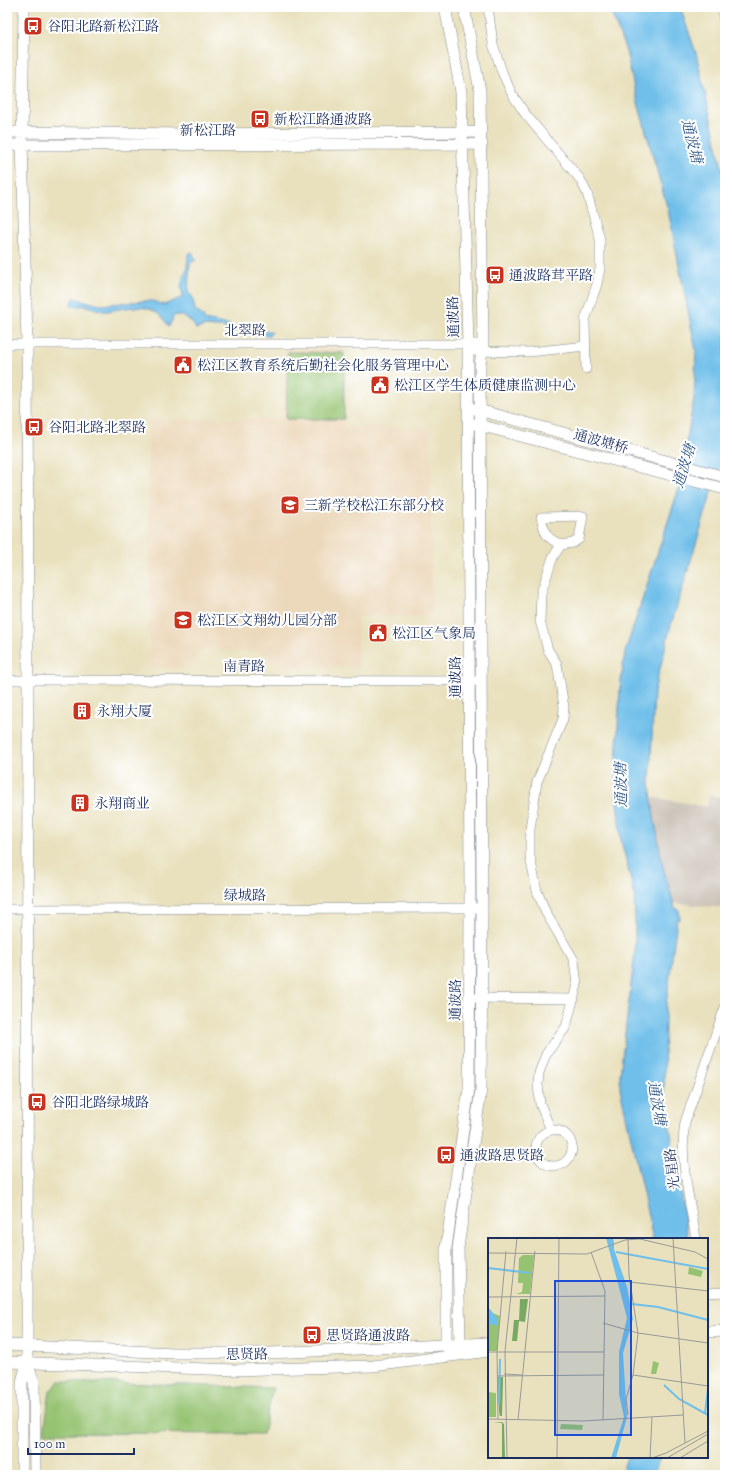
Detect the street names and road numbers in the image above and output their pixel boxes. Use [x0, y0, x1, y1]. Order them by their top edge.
street label: 新松江路 [180, 122, 236, 139]
street label: 通波路 [444, 296, 463, 338]
street label: 北翠路 [224, 322, 266, 339]
street label: 通波塘桥 [572, 426, 630, 457]
street label: 通波路 [447, 656, 464, 698]
street label: 南青路 [223, 658, 265, 675]
street label: 绿城路 [224, 887, 266, 904]
street label: 通波路 [447, 979, 464, 1021]
street label: 光星路 [662, 1147, 683, 1191]
street label: 思贤路 [226, 1346, 268, 1363]

